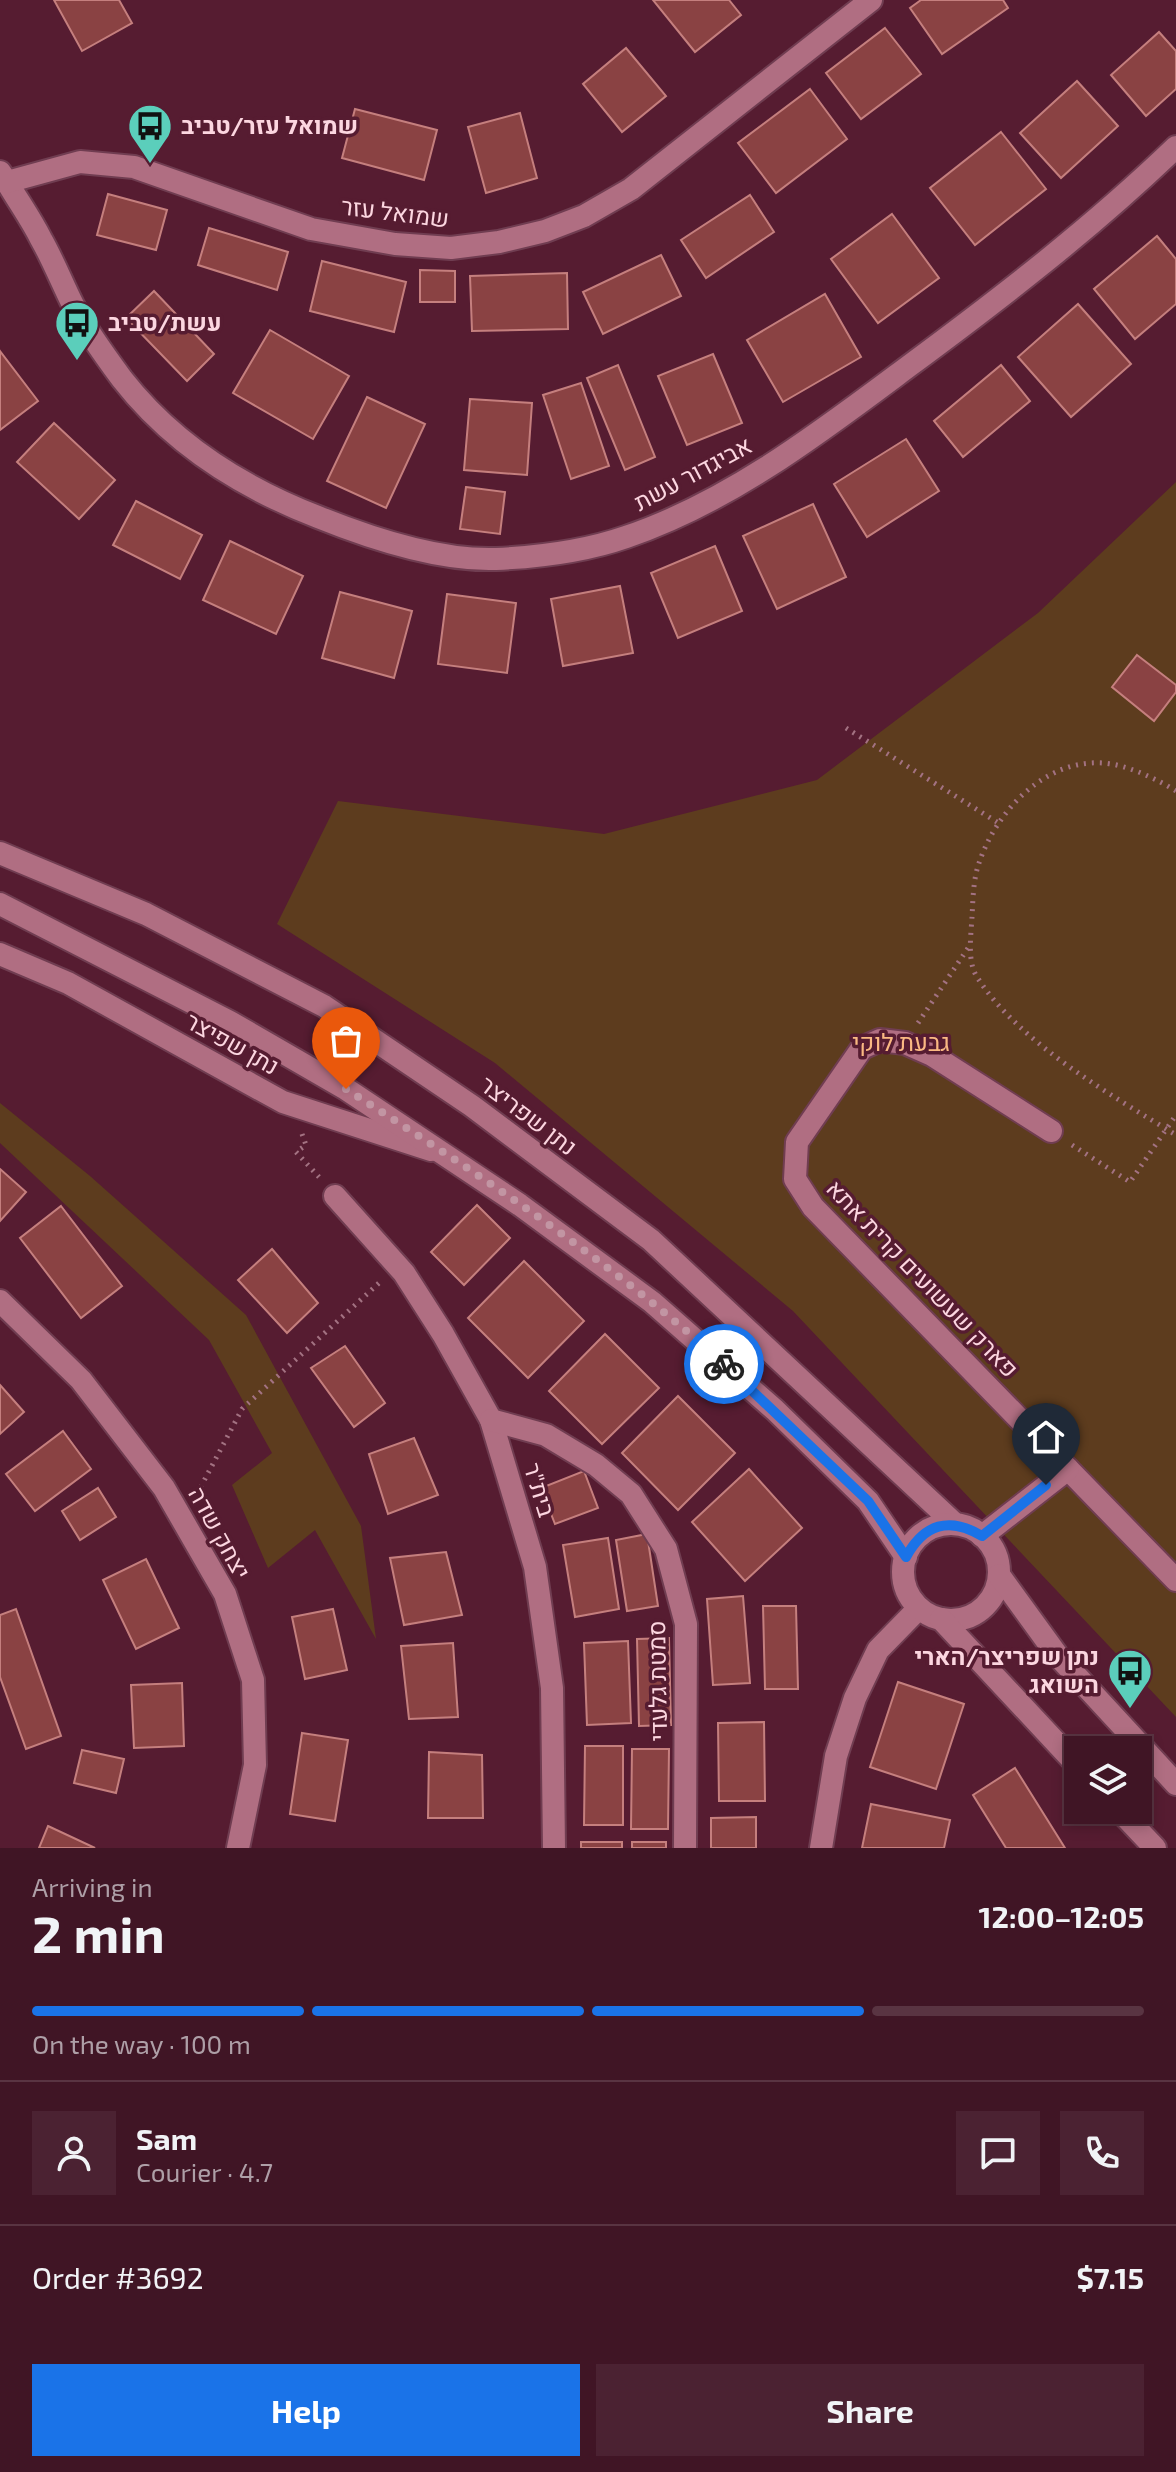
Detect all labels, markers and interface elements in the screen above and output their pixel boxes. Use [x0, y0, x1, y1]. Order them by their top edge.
bus stop icon: שמואל עזר/טביב [126, 102, 174, 165]
place label: שמואל עזר/טביב [181, 110, 358, 139]
street label: שמואל עזר [340, 191, 451, 233]
bus stop icon: עשת/טביב [53, 299, 101, 362]
place label: עשת/טביב [108, 307, 222, 336]
street label: אביגדור עשת [628, 430, 756, 516]
street label: נתן שפיצר [181, 1005, 284, 1080]
pin [312, 1007, 380, 1089]
icon: bag [324, 1019, 368, 1063]
park label: גבעת לוקי [852, 1027, 950, 1056]
street label: נתן שפריצר [475, 1069, 583, 1161]
street label: פארק שעשועים קרית אתא [821, 1173, 1025, 1383]
courier [684, 1324, 764, 1404]
icon: bike [702, 1342, 746, 1386]
pin [1012, 1403, 1080, 1485]
icon: home [1024, 1415, 1068, 1459]
street label: בית"ר [519, 1459, 562, 1520]
street label: יצחק שדה [183, 1481, 257, 1583]
street label: סמטת גלעדי [641, 1620, 672, 1742]
place label: נתן שפריצר/הארי השואג [914, 1641, 1099, 1698]
bus stop icon: נתן שפריצר/הארי השואג [1106, 1647, 1154, 1710]
map controls [1064, 1736, 1152, 1824]
button: layers [1064, 1736, 1152, 1824]
text: Arriving in [32, 1871, 153, 1902]
text: 12:00–12:05 [979, 1898, 1144, 1934]
text: 2 min [32, 1901, 165, 1963]
text: On the way · 100 m [32, 2028, 251, 2059]
button: person [32, 2111, 116, 2195]
button: chat [956, 2111, 1040, 2195]
button: phone [1060, 2111, 1144, 2195]
text: Sam [136, 2120, 197, 2156]
text: Courier · 4.7 [136, 2156, 273, 2187]
text: Order #3692 [32, 2259, 204, 2295]
text: $7.15 [1076, 2259, 1144, 2295]
button: Help [32, 2364, 580, 2456]
button: Share [596, 2364, 1144, 2456]

